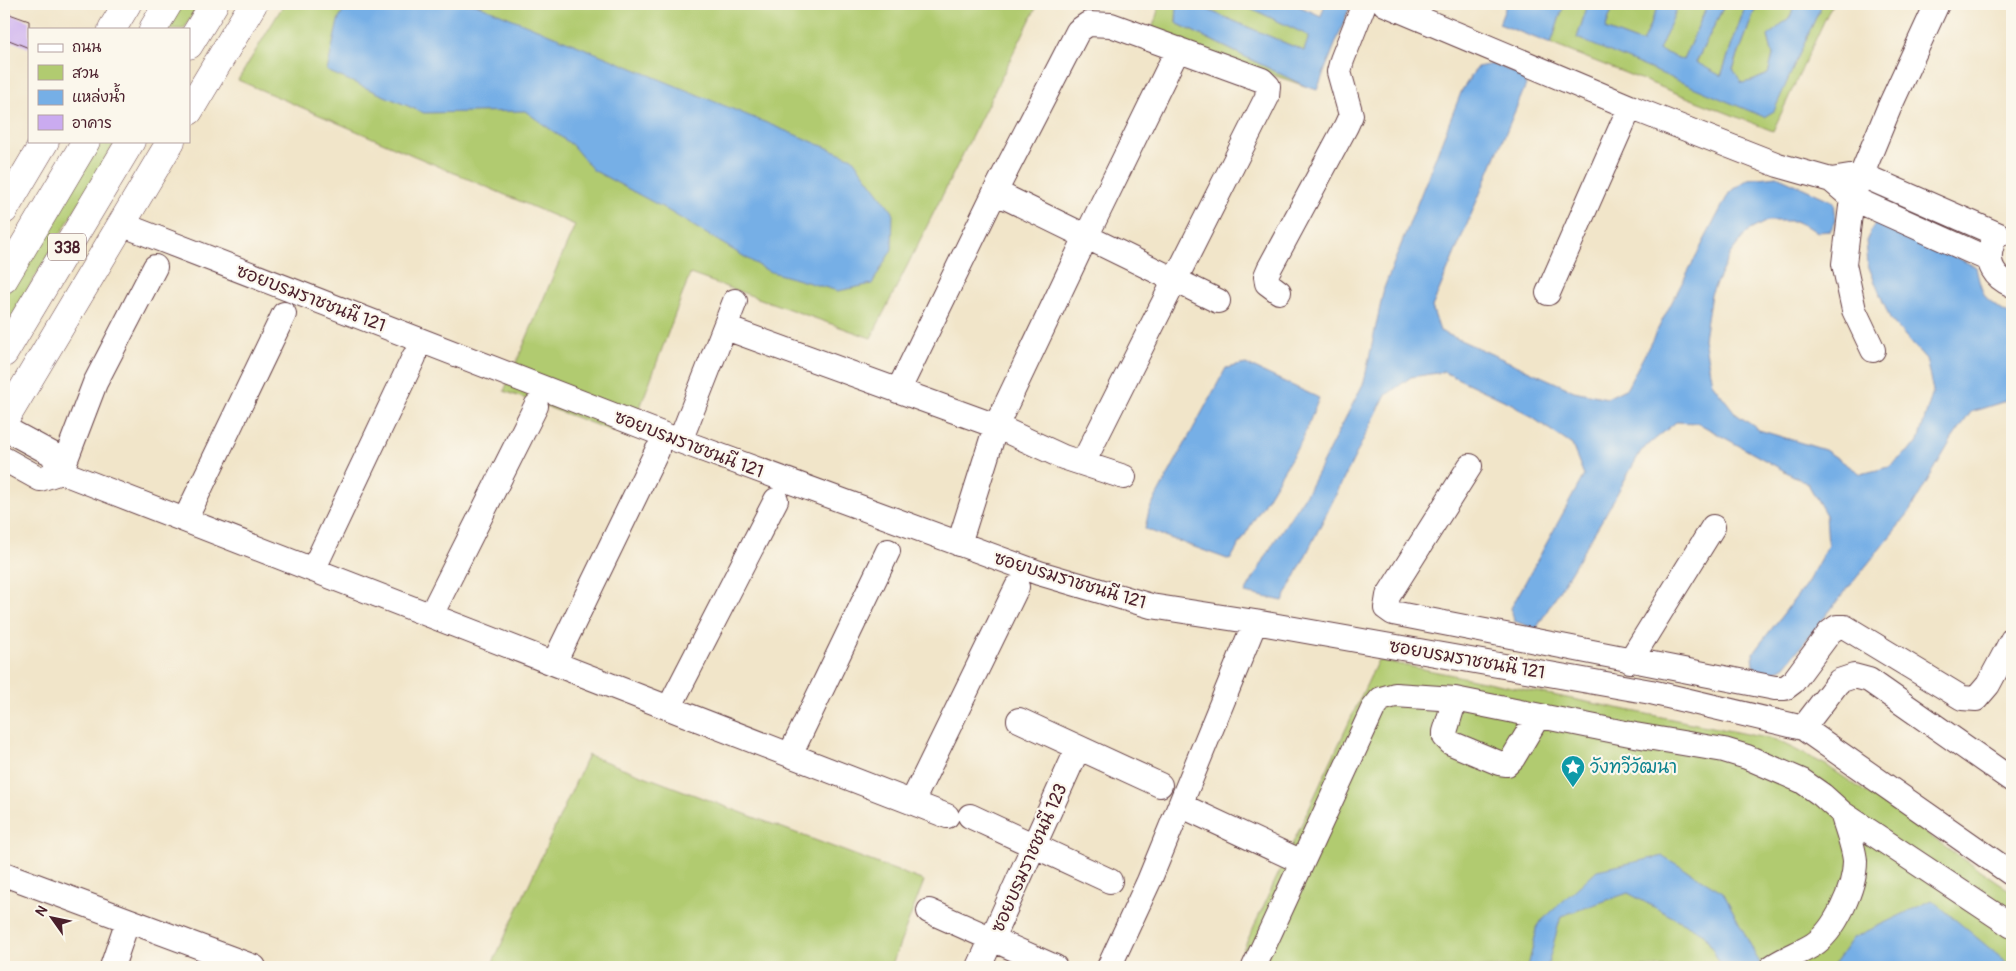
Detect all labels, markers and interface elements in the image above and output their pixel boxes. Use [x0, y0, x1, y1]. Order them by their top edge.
legend [28, 28, 190, 142]
text: ถนน [72, 38, 101, 57]
text: สวน [72, 64, 99, 83]
text: แหล่งน้ำ [72, 83, 126, 107]
text: อาคาร [72, 114, 112, 133]
road number: 338 [48, 233, 86, 260]
street label: ซอยบรมราชชนนี 121 [233, 258, 389, 338]
street label: ซอยบรมราชชนนี 121 [611, 404, 767, 484]
street label: ซอยบรมราชชนนี 121 [991, 545, 1149, 615]
street label: ซอยบรมราชชนนี 121 [1387, 633, 1547, 685]
place icon: วังทวีวัฒนา [1560, 754, 1586, 788]
place label: วังทวีวัฒนา [1590, 755, 1677, 779]
street label: ซอยบรมราชชนนี 123 [985, 780, 1073, 936]
north arrow [28, 894, 78, 944]
text: N [32, 903, 51, 920]

